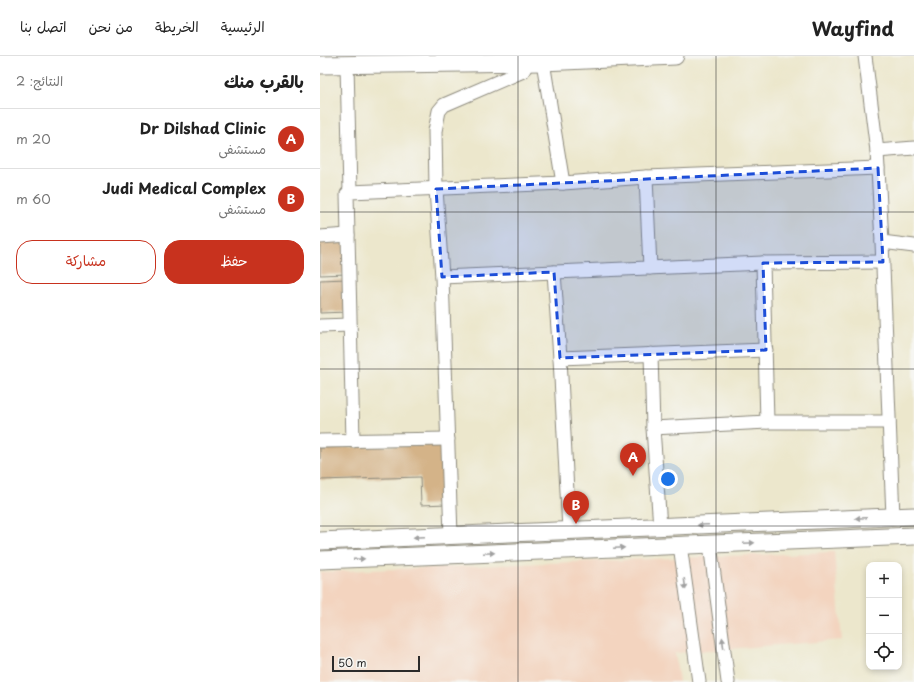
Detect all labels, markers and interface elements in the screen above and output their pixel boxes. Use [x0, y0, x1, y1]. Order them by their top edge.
text: Wayfind [812, 14, 894, 42]
text: اتصل بنا [20, 16, 66, 37]
text: من نحن [88, 16, 133, 37]
text: الخريطة [155, 16, 199, 37]
text: الرئيسية [221, 16, 265, 37]
text: بالقرب منك [224, 68, 304, 94]
text: النتائج: 2 [16, 71, 63, 90]
text: Dr Dilshad Clinic [140, 116, 266, 139]
text: 20 m [16, 129, 51, 148]
text: A [286, 129, 296, 148]
text: مستشفى [218, 139, 266, 158]
text: Judi Medical Complex [102, 176, 266, 199]
text: 60 m [16, 189, 51, 208]
text: B [287, 189, 295, 208]
text: مستشفى [218, 199, 266, 218]
button: مشاركة [16, 240, 156, 284]
button: حفظ [164, 240, 304, 284]
pin: A [620, 443, 646, 476]
your location [658, 469, 678, 489]
pin: B [563, 491, 589, 524]
one-way arrow [855, 515, 867, 522]
one-way arrow [696, 522, 709, 528]
one-way arrow [413, 533, 425, 540]
one-way arrow [743, 539, 755, 546]
one-way arrow [613, 545, 626, 551]
one-way arrow [483, 550, 496, 556]
one-way arrow [353, 555, 365, 562]
map controls [866, 562, 902, 670]
button: + [866, 562, 902, 598]
one-way arrow [682, 578, 688, 590]
button: − [866, 598, 902, 634]
button: locate [866, 634, 902, 670]
one-way arrow [719, 637, 726, 649]
scale bar [332, 654, 420, 673]
text: 50 m [338, 654, 367, 671]

